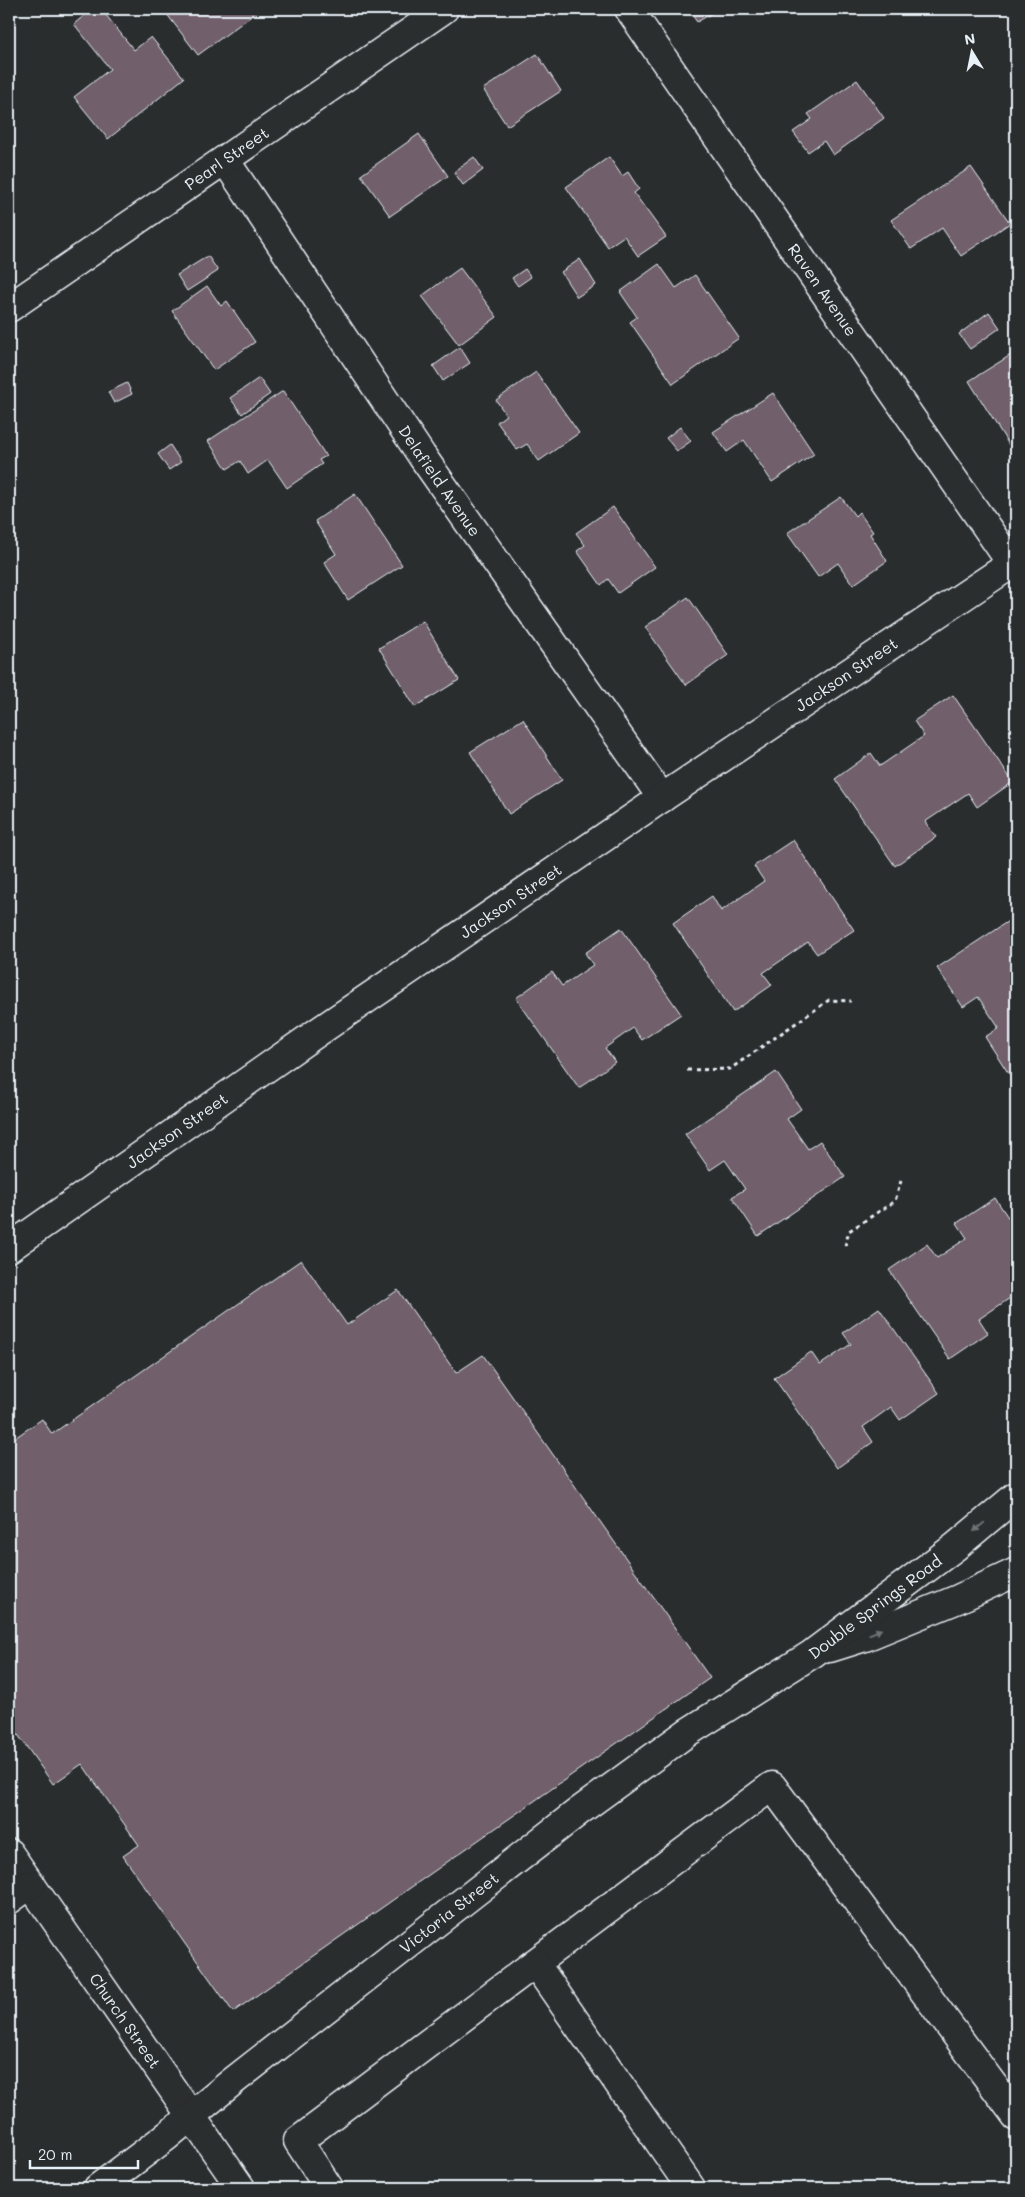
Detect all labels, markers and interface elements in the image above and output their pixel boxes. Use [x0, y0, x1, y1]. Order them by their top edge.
north arrow [948, 28, 998, 78]
text: N [963, 28, 977, 49]
street label: Pearl Street [180, 122, 273, 194]
street label: Raven Avenue [784, 239, 862, 340]
street label: Delafield Avenue [394, 421, 486, 540]
street label: Jackson Street [791, 632, 901, 716]
street label: Jackson Street [455, 858, 565, 943]
street label: Jackson Street [122, 1087, 231, 1173]
one-way arrow [973, 1522, 986, 1533]
street label: Double Springs Road [804, 1550, 946, 1663]
one-way arrow [868, 1628, 882, 1636]
street label: Victoria Street [395, 1867, 502, 1958]
street label: Church Street [85, 1968, 166, 2072]
scale bar [30, 2137, 138, 2169]
text: 20 m [38, 2144, 72, 2164]

